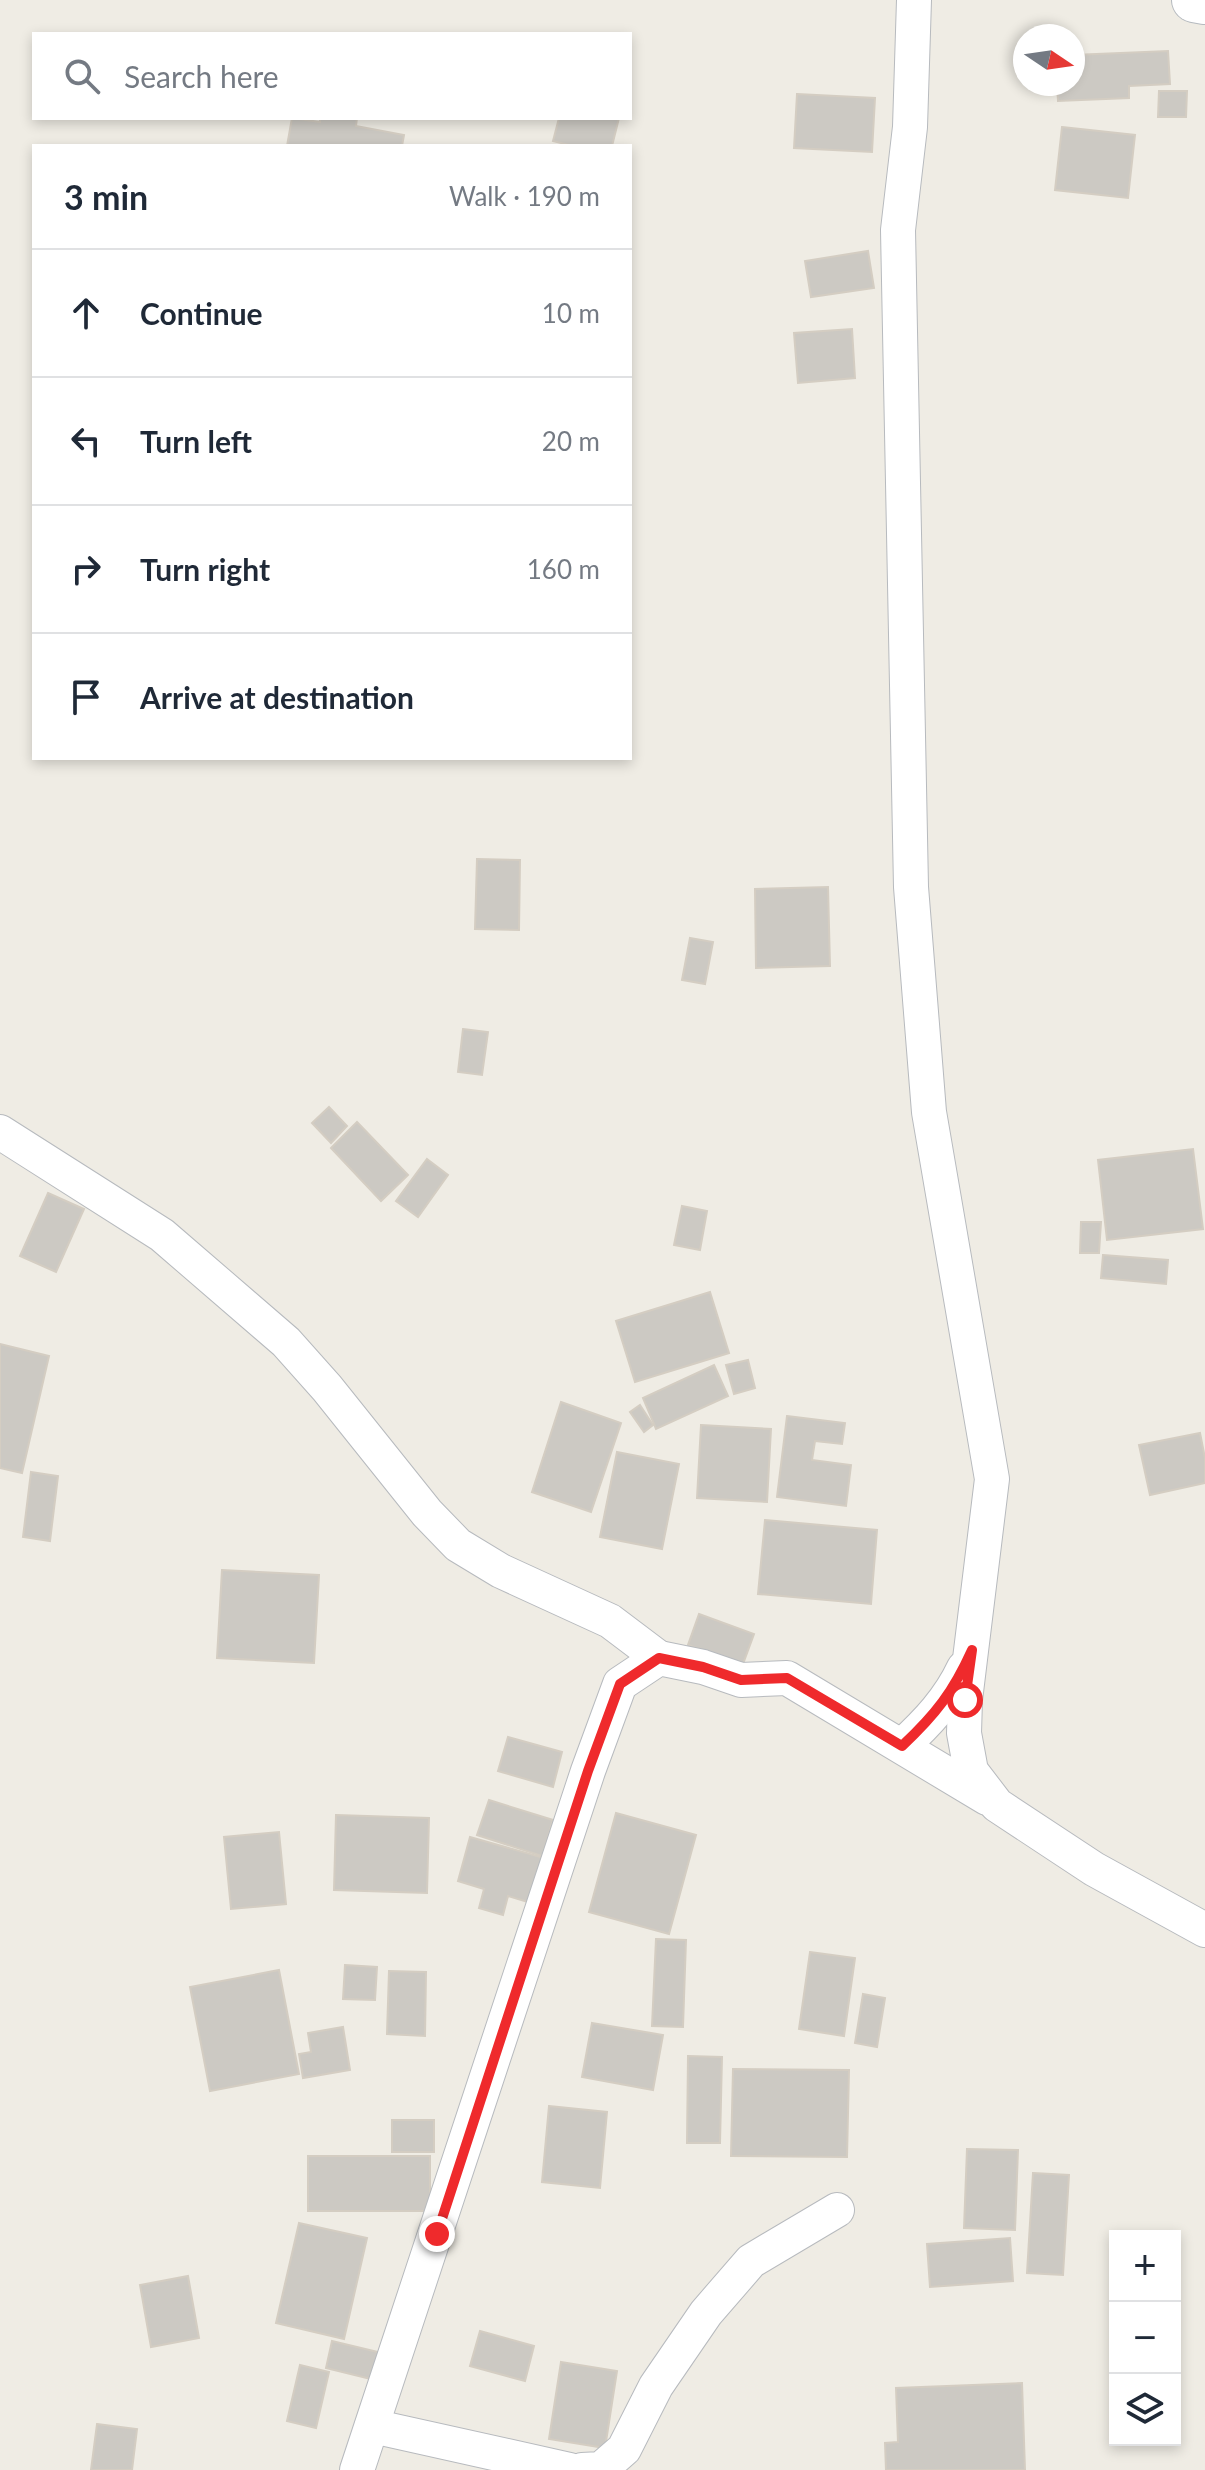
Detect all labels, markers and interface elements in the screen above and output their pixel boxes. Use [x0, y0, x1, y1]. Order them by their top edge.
north arrow [1013, 24, 1085, 96]
search box [32, 32, 632, 120]
icon: search [60, 54, 104, 98]
text: Search here [124, 58, 279, 94]
text: 3 min [64, 176, 148, 217]
text: Walk · 190 m [449, 180, 600, 212]
icon: ahead [64, 291, 108, 335]
text: Continue [140, 295, 263, 331]
text: 10 m [542, 297, 600, 329]
icon: left [64, 419, 108, 463]
text: Turn left [140, 423, 252, 459]
text: 20 m [542, 425, 600, 457]
icon: right [64, 547, 108, 591]
text: Turn right [140, 551, 270, 587]
text: 160 m [527, 553, 600, 585]
icon: arrive [64, 675, 108, 719]
text: Arrive at destination [140, 679, 414, 715]
route start [947, 1682, 983, 1718]
route end [419, 2216, 455, 2252]
map controls [1109, 2230, 1181, 2446]
button: + [1109, 2230, 1181, 2302]
button: − [1109, 2302, 1181, 2374]
button: layers [1109, 2374, 1181, 2446]

